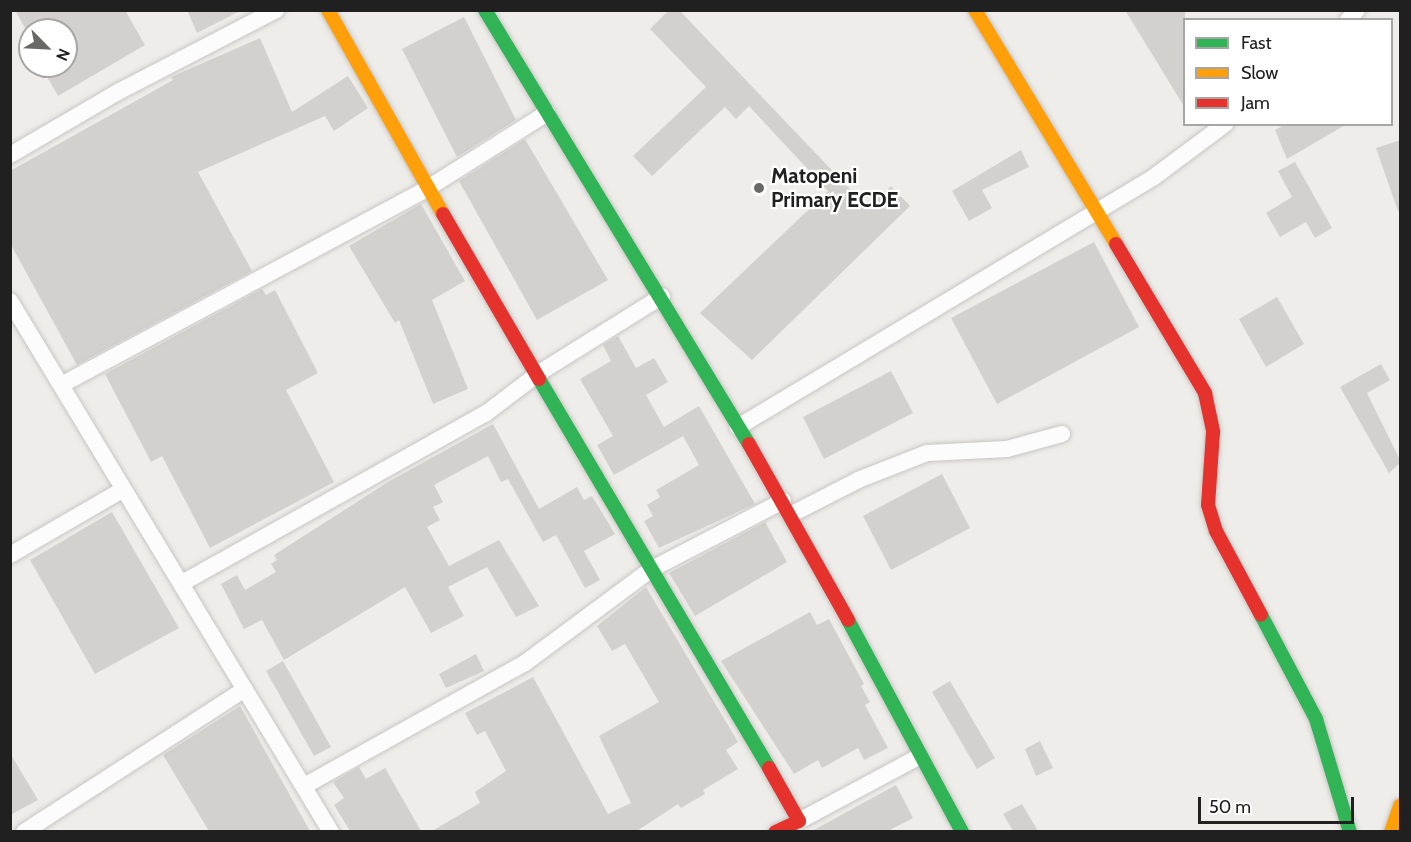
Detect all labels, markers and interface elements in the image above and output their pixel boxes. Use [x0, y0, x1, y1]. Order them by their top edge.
north arrow [18, 18, 78, 78]
legend [1183, 18, 1393, 126]
text: Fast [1241, 32, 1272, 54]
text: N [52, 46, 74, 64]
text: Slow [1241, 62, 1278, 84]
text: Jam [1241, 92, 1270, 114]
place label: Matopeni Primary ECDE [771, 163, 899, 213]
marker: Matopeni Primary ECDE [752, 181, 766, 195]
scale bar [1201, 785, 1357, 823]
text: 50 m [1209, 796, 1251, 818]

